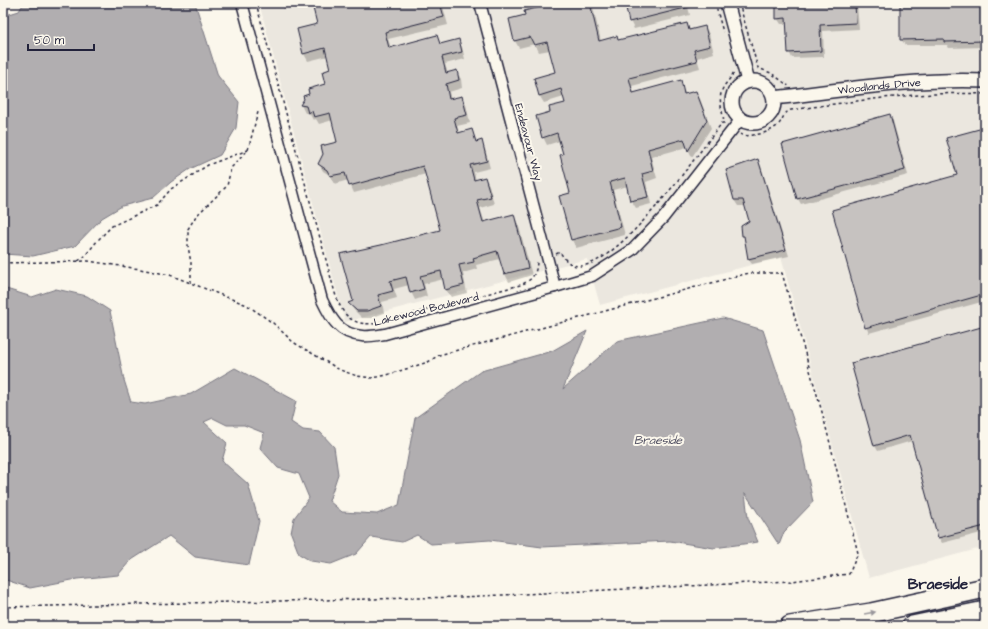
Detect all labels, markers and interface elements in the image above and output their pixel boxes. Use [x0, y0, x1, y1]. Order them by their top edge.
scale bar [28, 26, 94, 52]
text: 50 m [34, 32, 65, 49]
street label: Woodlands Drive [837, 75, 921, 98]
street label: Endeavour Way [510, 102, 546, 183]
street label: Lakewood Boulevard [372, 289, 480, 330]
water label: Braeside [634, 432, 683, 449]
district label: Braeside [908, 574, 968, 595]
one-way arrow [864, 610, 876, 616]

